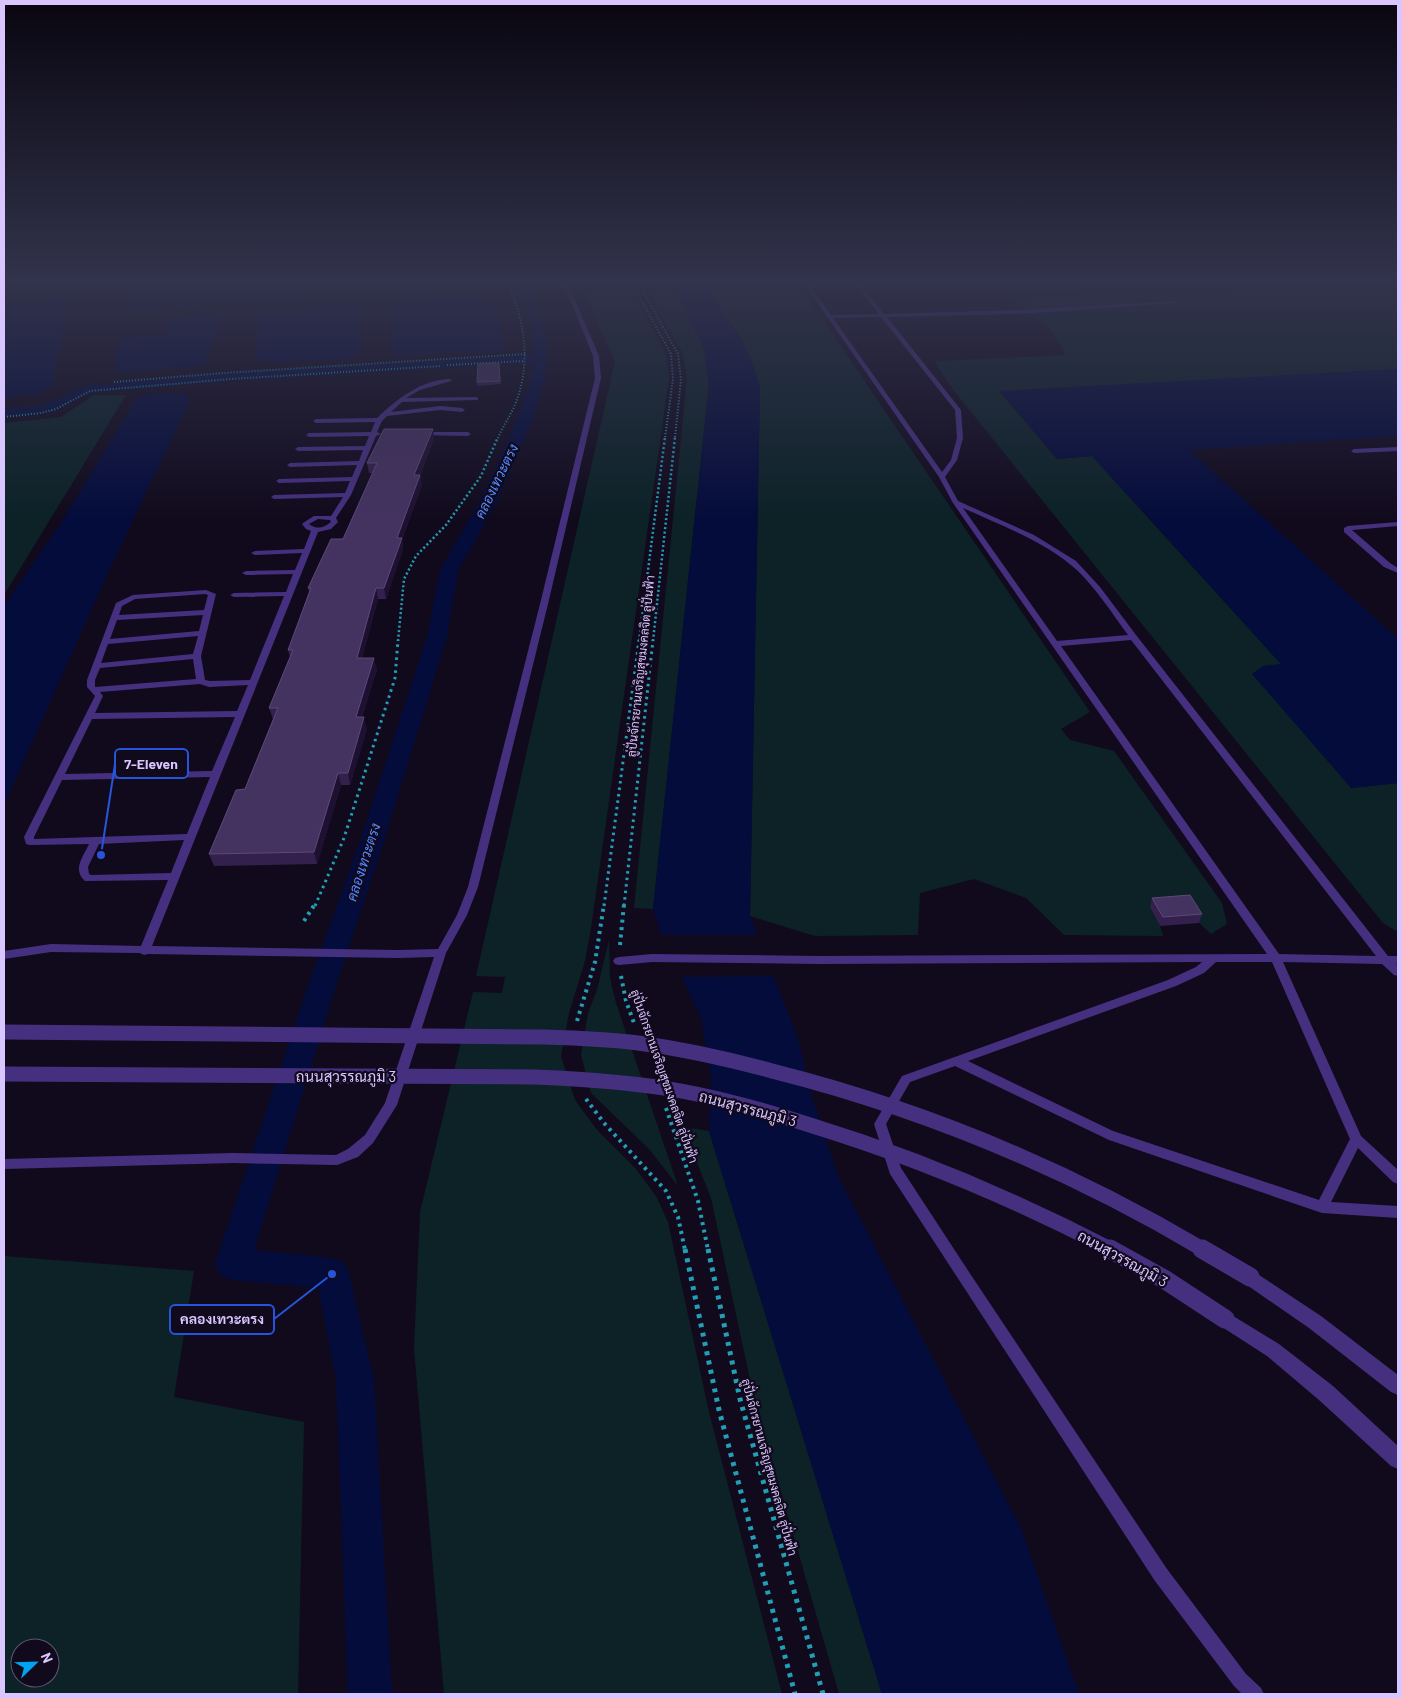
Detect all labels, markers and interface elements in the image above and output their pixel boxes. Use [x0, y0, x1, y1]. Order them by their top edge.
water label: คลองเทวะตรง [471, 441, 521, 521]
street label: ลู่ปั่นจักรยานเจริญสุขมงคลจิต ลู่ปั่นฟ้า [621, 574, 659, 758]
callout: 7-Eleven [115, 749, 188, 778]
text: 7-Eleven [124, 755, 178, 772]
water label: คลองเทวะตรง [342, 821, 384, 903]
street label: ลู่ปั่นจักรยานเจริญสุขมงคลจิต ลู่ปั่นฟ้า [626, 986, 704, 1166]
street label: ถนนสุวรรณภูมิ 3 [296, 1067, 396, 1088]
street label: ถนนสุวรรณภูมิ 3 [696, 1086, 799, 1133]
street label: ถนนสุวรรณภูมิ 3 [1073, 1226, 1171, 1293]
callout: คลองเทวะตรง [170, 1305, 274, 1334]
text: คลองเทวะตรง [180, 1310, 264, 1327]
street label: ลู่ปั่นจักรยานเจริญสุขมงคลจิต ลู่ปั่นฟ้า [737, 1376, 803, 1558]
north arrow [10, 1638, 60, 1688]
text: N [38, 1650, 57, 1665]

